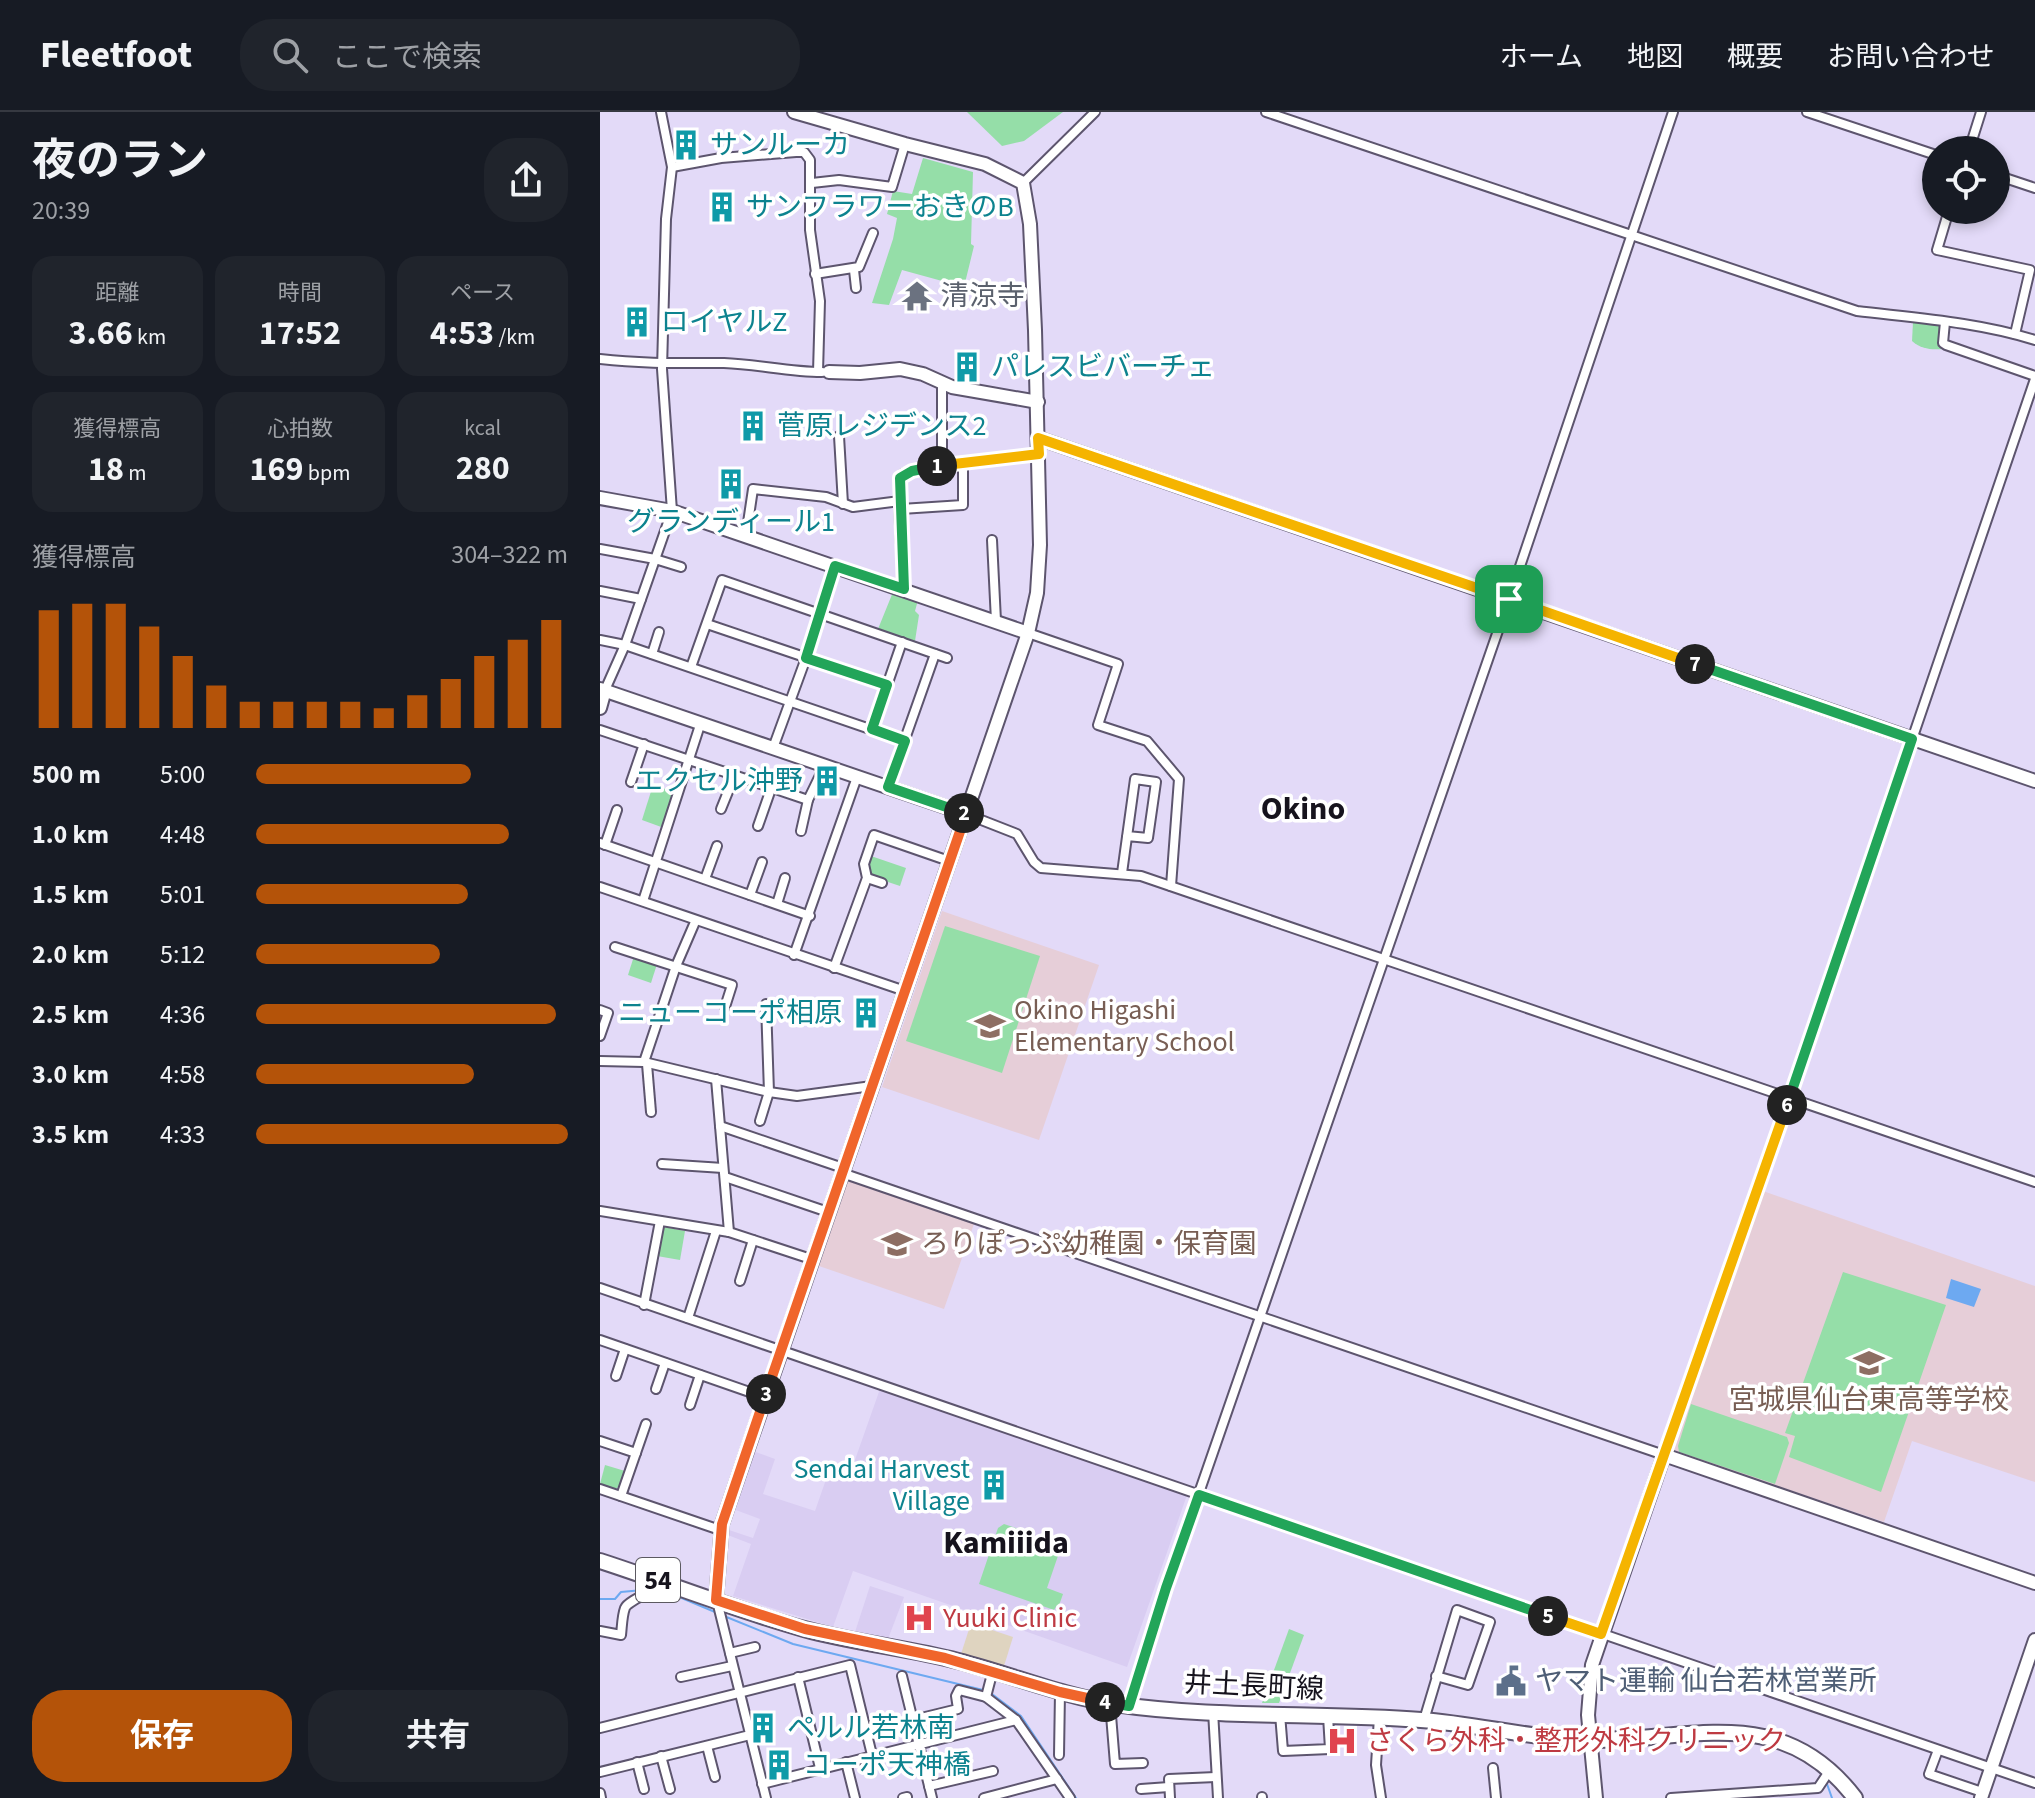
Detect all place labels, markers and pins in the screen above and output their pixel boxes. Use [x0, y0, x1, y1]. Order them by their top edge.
place label: サンルーカ [710, 125, 850, 165]
building icon: サンルーカ [669, 128, 703, 162]
place label: サンフラワーおきのB [746, 187, 1014, 227]
building icon: サンフラワーおきのB [705, 190, 739, 224]
place label: 清涼寺 [941, 276, 1025, 316]
temple icon: 清涼寺 [900, 279, 934, 313]
place label: ロイヤルZ [661, 302, 787, 342]
building icon: ロイヤルZ [620, 305, 654, 339]
place label: パレスビバーチェ [991, 347, 1215, 387]
building icon: パレスビバーチェ [950, 350, 984, 384]
place label: 菅原レジデンス2 [777, 406, 986, 446]
building icon: 菅原レジデンス2 [736, 409, 770, 443]
pin: 1 [917, 446, 957, 486]
building icon: グランディール1 [714, 467, 748, 501]
place label: グランディール1 [627, 502, 835, 542]
pin [1475, 565, 1543, 633]
pin: 7 [1675, 644, 1715, 684]
place label: エクセル沖野 [635, 761, 803, 801]
building icon: エクセル沖野 [810, 764, 844, 798]
pin: 2 [944, 793, 984, 833]
place label: Okino Higashi Elementary School [1014, 990, 1235, 1062]
place label: ニューコーポ相原 [618, 993, 842, 1033]
building icon: ニューコーポ相原 [849, 996, 883, 1030]
school or university icon: Okino Higashi Elementary School [973, 1009, 1007, 1043]
pin: 6 [1767, 1085, 1807, 1125]
place label: ろりぽっぷ幼稚園・保育園 [921, 1224, 1257, 1264]
school or university icon: ろりぽっぷ幼稚園・保育園 [880, 1227, 914, 1261]
school or university icon: 宮城県仙台東高等学校 [1852, 1346, 1886, 1380]
pin: 3 [746, 1374, 786, 1414]
place label: 宮城県仙台東高等学校 [1729, 1380, 2009, 1420]
place label: Sendai Harvest Village [793, 1449, 971, 1521]
building icon: Sendai Harvest Village [977, 1468, 1011, 1502]
pin: 5 [1528, 1596, 1568, 1636]
place label: Yuuki Clinic [942, 1598, 1077, 1638]
hospital icon: Yuuki Clinic [902, 1601, 936, 1635]
place label: ヤマト運輸 仙台若林営業所 [1535, 1661, 1877, 1701]
public building icon: ヤマト運輸 仙台若林営業所 [1494, 1664, 1528, 1698]
pin: 4 [1085, 1682, 1125, 1722]
place label: ペルル若林南 [787, 1708, 955, 1748]
building icon: ペルル若林南 [746, 1711, 780, 1745]
place label: さくら外科・整形外科クリニック [1366, 1721, 1786, 1761]
hospital icon: さくら外科・整形外科クリニック [1325, 1724, 1359, 1758]
place label: コーポ天神橋 [803, 1745, 971, 1785]
building icon: コーポ天神橋 [762, 1748, 796, 1782]

